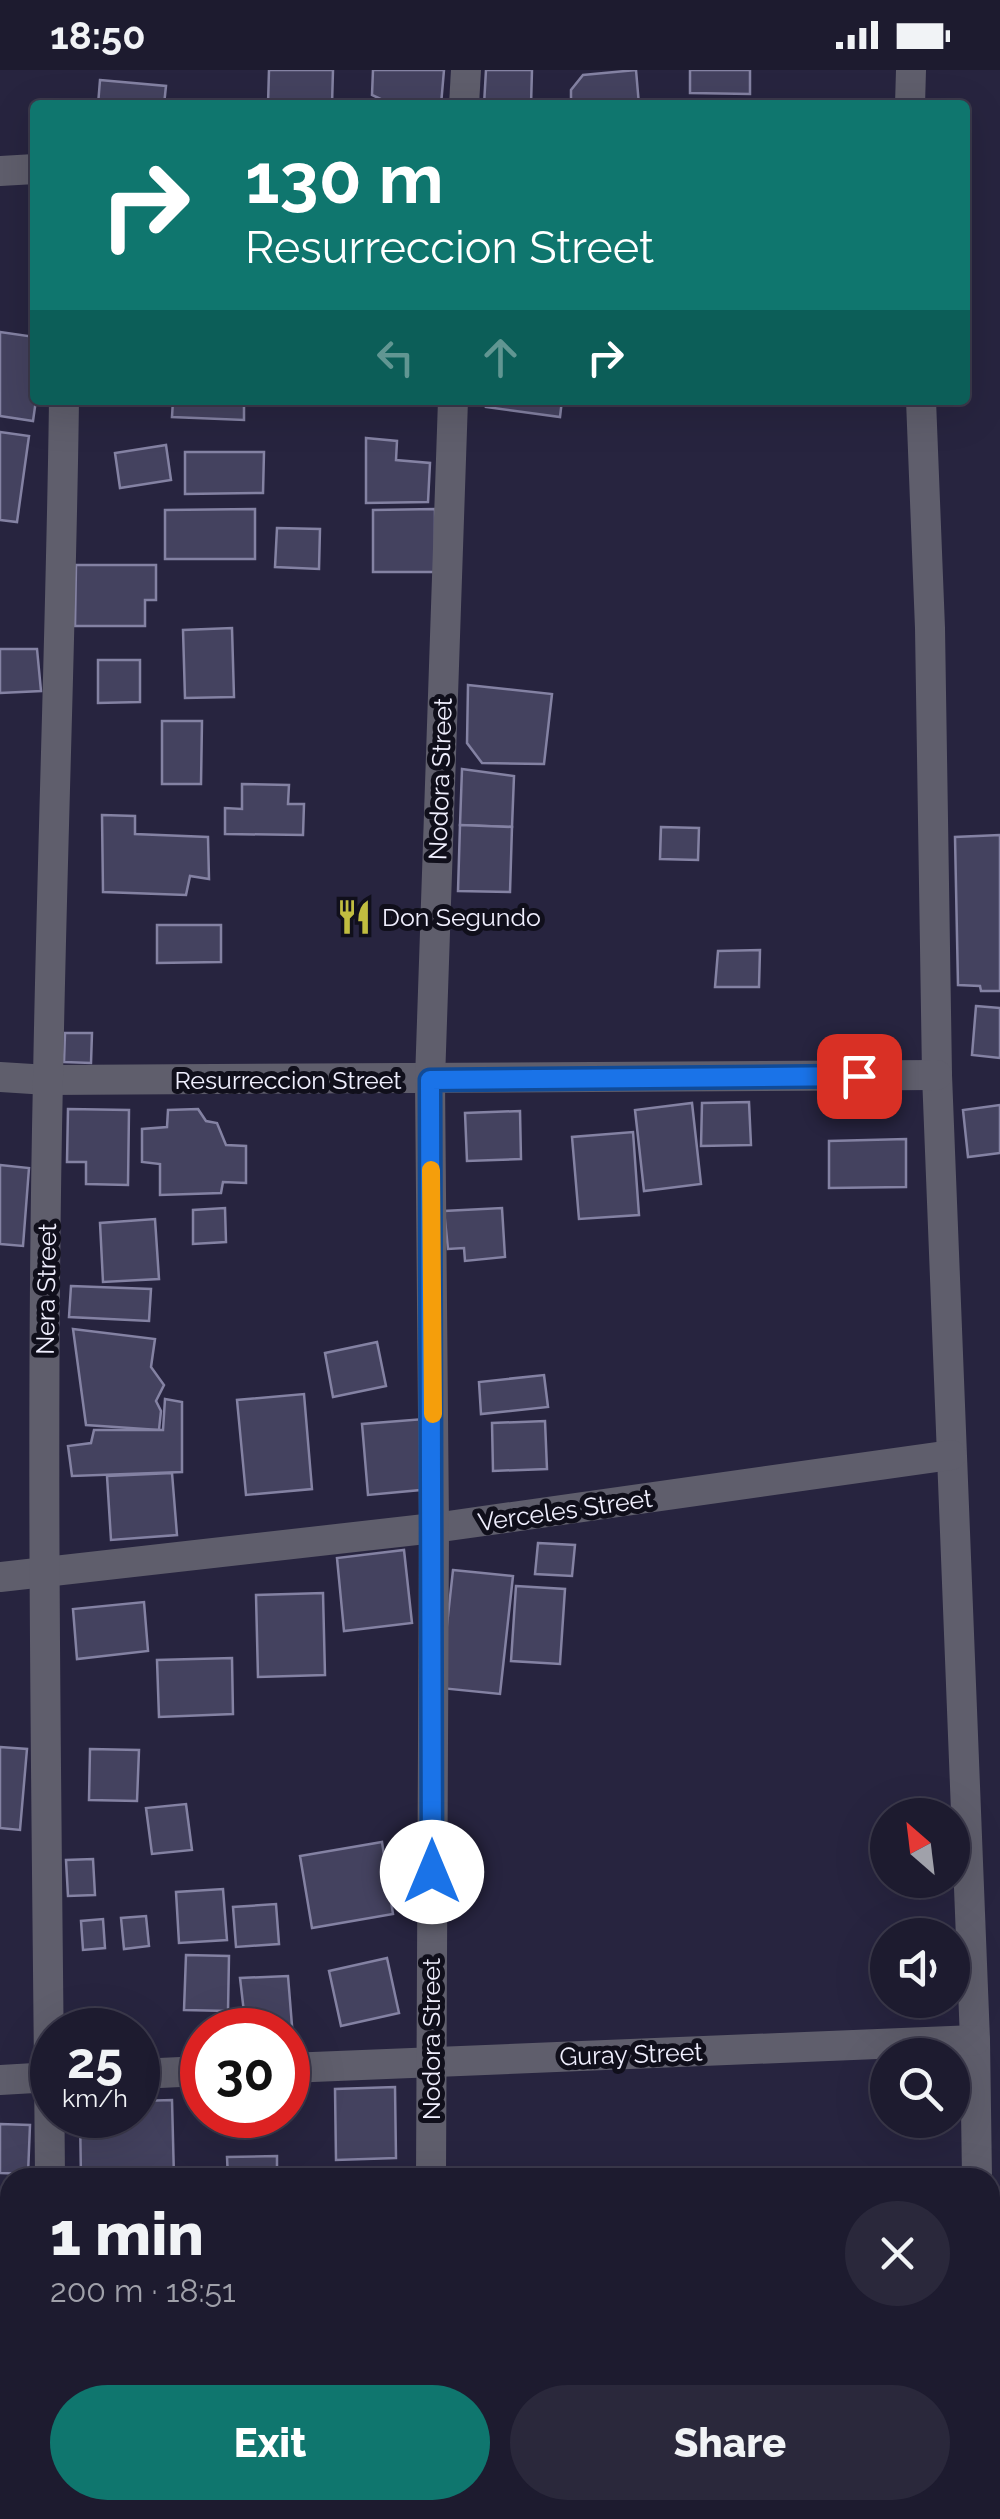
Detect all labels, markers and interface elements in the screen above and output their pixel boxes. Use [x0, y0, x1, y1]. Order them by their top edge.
text: 18:50 [50, 13, 146, 58]
text: 130 m [245, 137, 444, 219]
icon: right [80, 140, 210, 270]
text: Resurreccion Street [245, 221, 654, 274]
icon: left [368, 330, 423, 385]
icon: ahead [473, 330, 528, 385]
icon: right [578, 330, 633, 385]
street label: Nodora Street [422, 697, 458, 861]
restaurant icon: Don Segundo [335, 898, 373, 936]
place label: Don Segundo [382, 902, 541, 932]
pin [817, 1034, 902, 1119]
icon: arrive [832, 1049, 887, 1104]
street label: Resurreccion Street [174, 1065, 402, 1095]
street label: Nera Street [30, 1222, 62, 1355]
street label: Verceles Street [476, 1483, 655, 1537]
north arrow [870, 1798, 970, 1898]
map controls [870, 1798, 970, 2138]
position arrow [380, 1820, 484, 1924]
button: sound [870, 1918, 970, 2018]
street label: Nodora Street [416, 1957, 446, 2120]
speed limit sign: 30 [180, 2008, 310, 2138]
text: 25 [67, 2031, 123, 2090]
street label: Guray Street [559, 2036, 704, 2071]
button: search [870, 2038, 970, 2138]
text: km/h [62, 2083, 128, 2113]
text: 1 min [50, 2199, 204, 2269]
button: close [845, 2201, 950, 2306]
text: 200 m · 18:51 [50, 2272, 236, 2309]
button: Exit [50, 2385, 490, 2500]
button: Share [510, 2385, 950, 2500]

